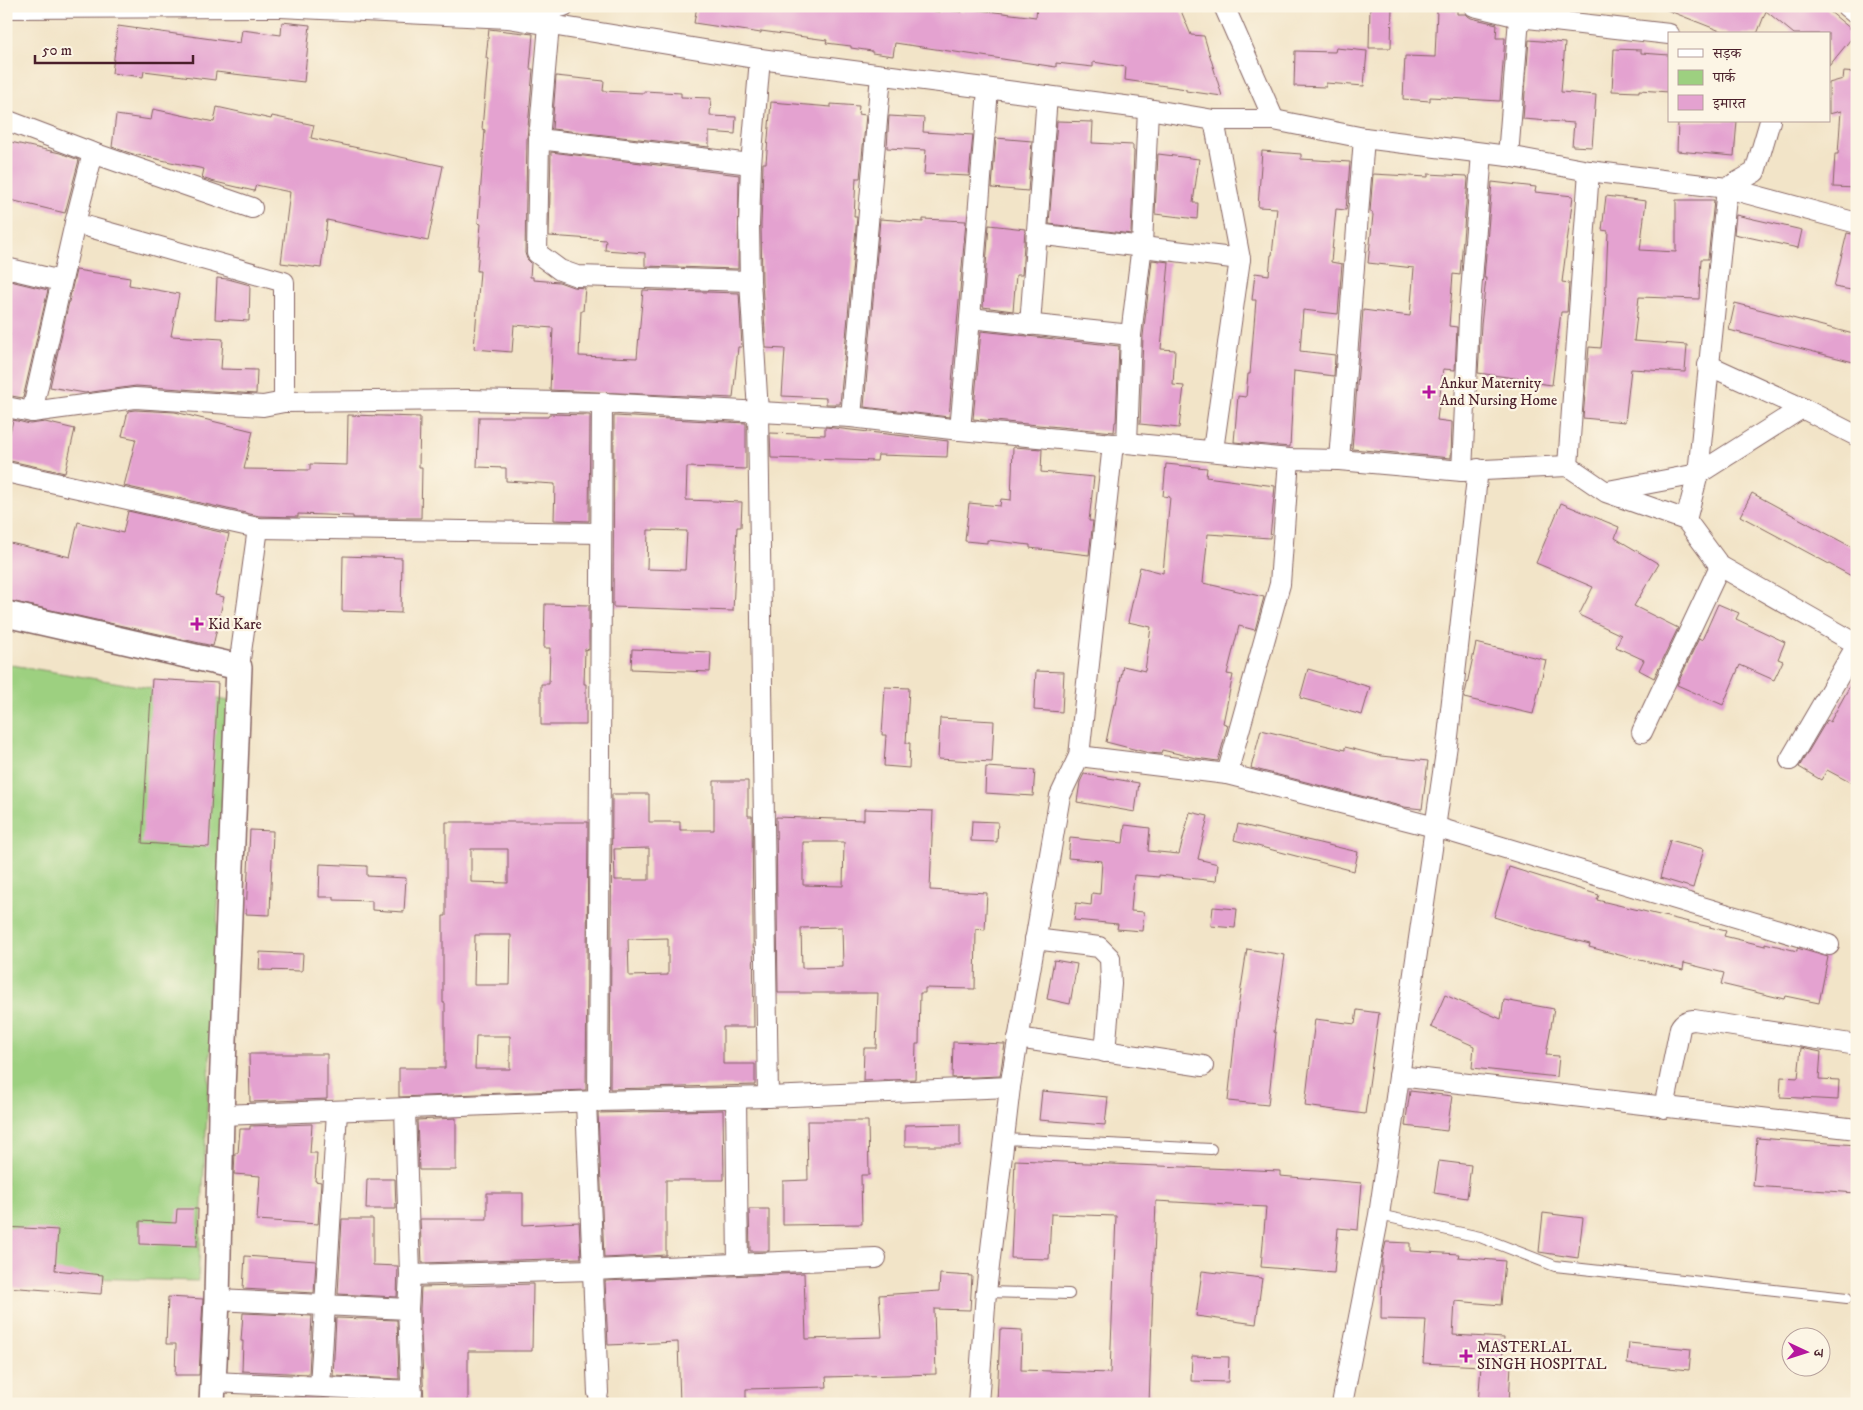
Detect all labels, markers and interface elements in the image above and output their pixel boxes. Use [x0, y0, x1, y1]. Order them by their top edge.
scale bar [35, 32, 192, 64]
legend [1668, 32, 1830, 122]
text: 50 m [42, 41, 72, 60]
text: सड़क [1712, 44, 1742, 63]
text: पार्क [1712, 68, 1736, 87]
text: इमारत [1712, 94, 1747, 113]
place label: Ankur Maternity And Nursing Home [1440, 374, 1557, 410]
marker: Ankur Maternity And Nursing Home [1422, 385, 1436, 399]
place label: Kid Kare [208, 615, 262, 634]
marker: Kid Kare [190, 617, 204, 631]
north arrow [1780, 1328, 1830, 1378]
place label: MASTERLAL SINGH HOSPITAL [1477, 1338, 1607, 1374]
text: उ [1809, 1348, 1827, 1358]
marker: MASTERLAL SINGH HOSPITAL [1459, 1349, 1473, 1363]

